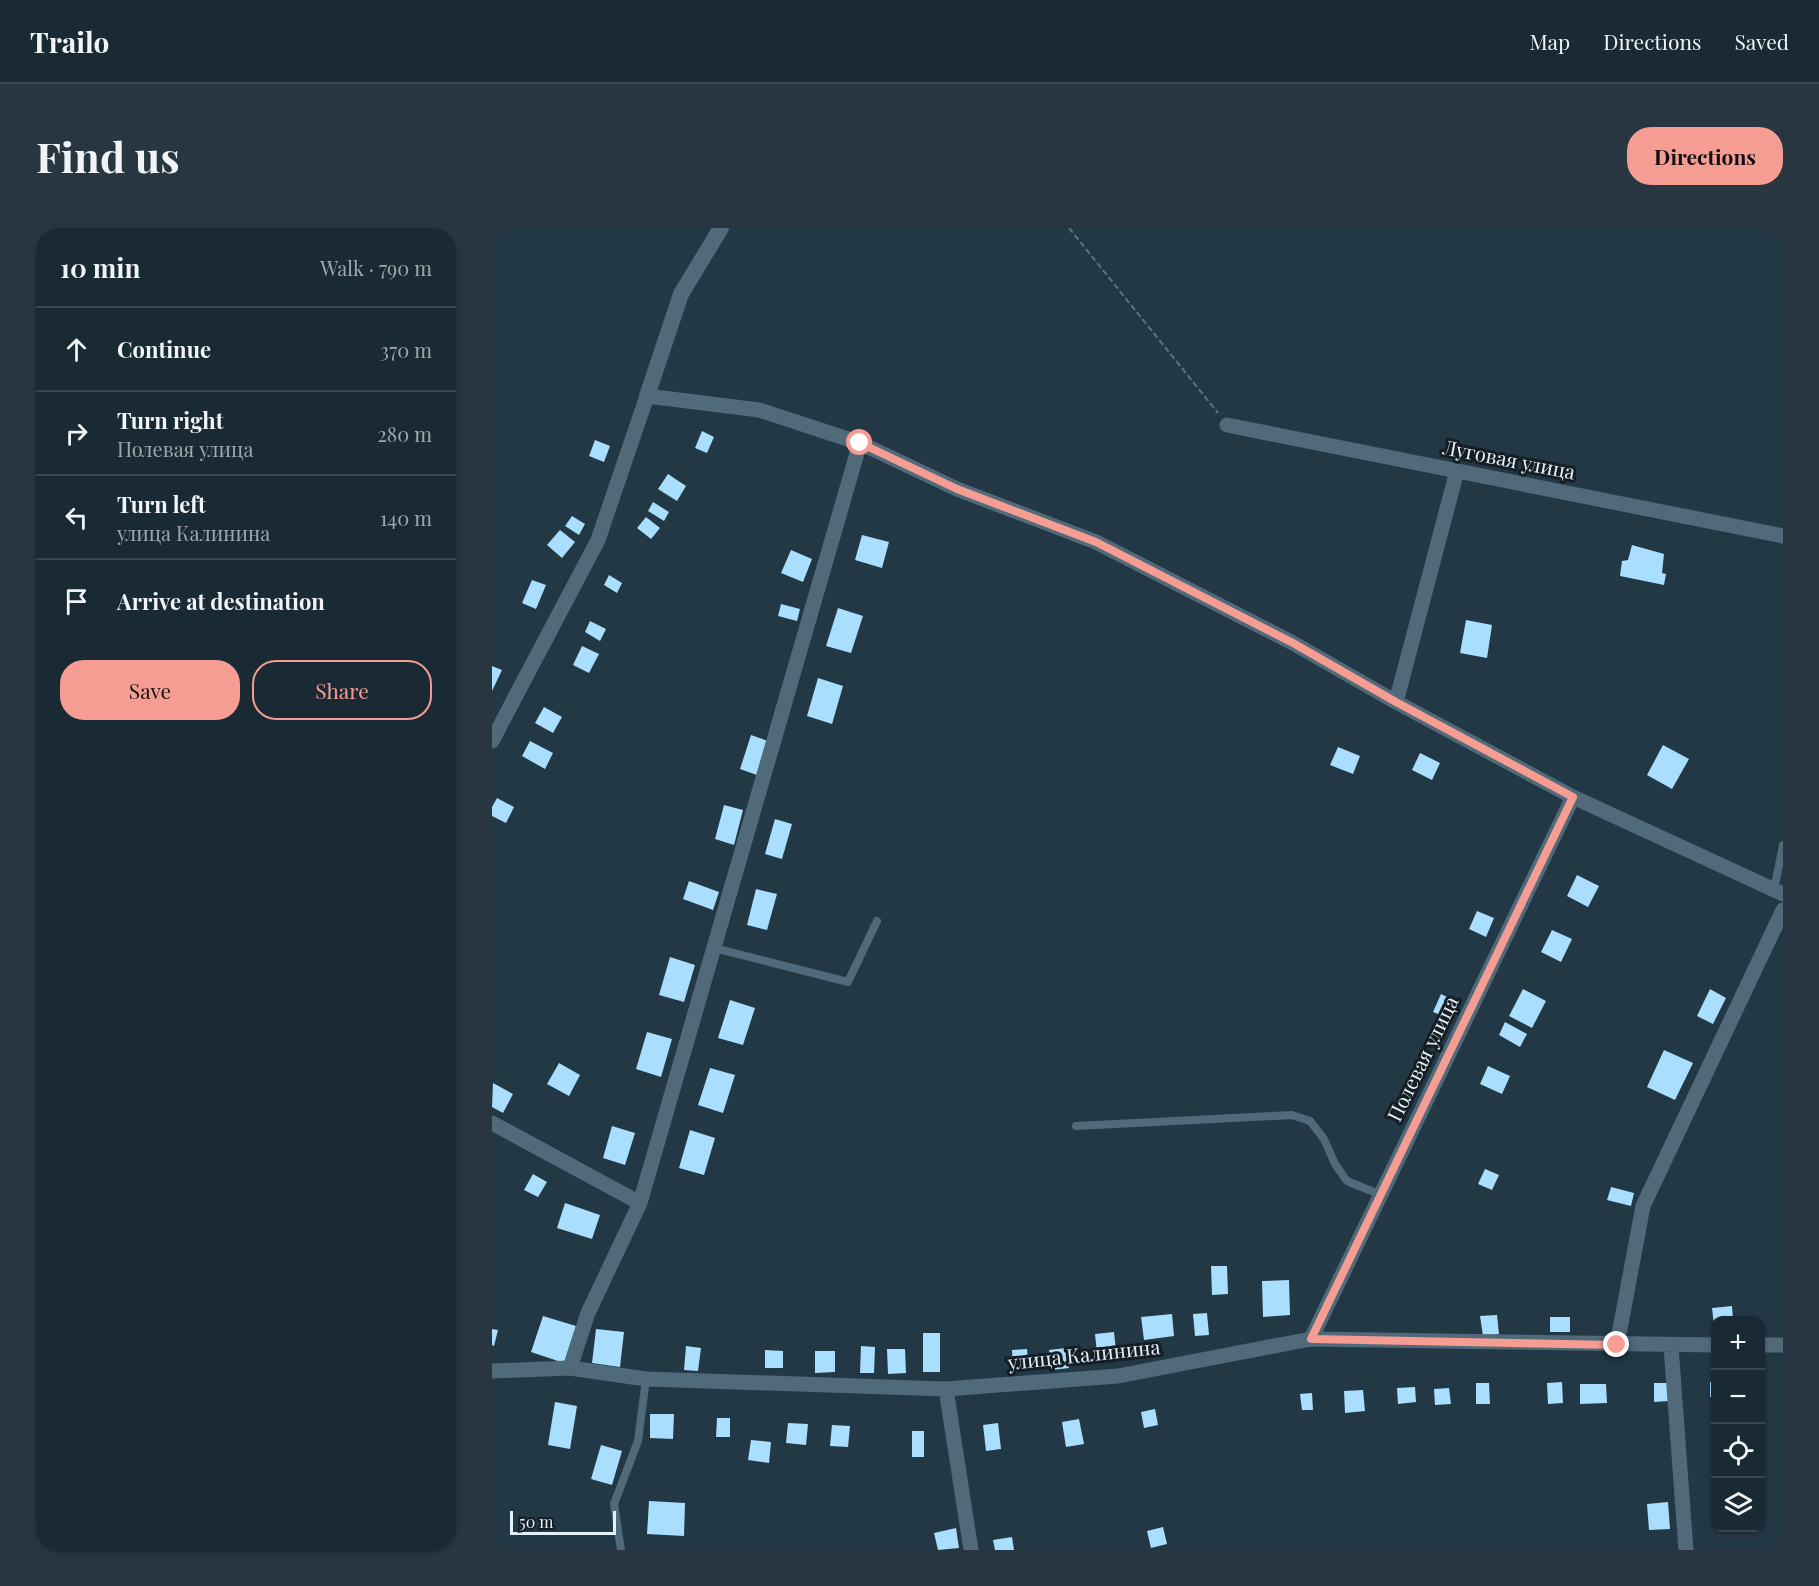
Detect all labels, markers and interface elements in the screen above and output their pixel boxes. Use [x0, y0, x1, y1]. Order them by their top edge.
text: Trailo [30, 23, 109, 60]
text: Map [1529, 27, 1570, 55]
text: Directions [1603, 27, 1701, 55]
text: Saved [1734, 27, 1789, 55]
button: Directions [1627, 127, 1783, 185]
text: Find us [36, 128, 180, 184]
text: 10 min [60, 250, 140, 285]
text: Walk · 790 m [320, 254, 432, 281]
icon: ahead [60, 333, 93, 366]
text: Continue [117, 334, 211, 364]
text: 370 m [380, 336, 432, 363]
text: Turn right [117, 405, 223, 435]
icon: right [60, 417, 93, 450]
text: 280 m [377, 420, 432, 447]
route start [846, 429, 872, 455]
street label: Луговая улица [1440, 432, 1578, 485]
text: Полевая улица [117, 435, 253, 462]
text: Turn left [117, 489, 206, 519]
icon: left [60, 501, 93, 534]
text: 140 m [380, 504, 432, 531]
text: улица Калинина [117, 519, 270, 546]
icon: arrive [60, 585, 93, 618]
text: Arrive at destination [117, 586, 325, 616]
button: Save [60, 660, 240, 720]
button: Share [252, 660, 432, 720]
street label: Полевая улица [1380, 991, 1464, 1126]
map controls [1711, 1316, 1765, 1532]
button: + [1711, 1316, 1765, 1370]
route end [1603, 1331, 1629, 1357]
street label: улица Калинина [1005, 1332, 1161, 1375]
button: − [1711, 1370, 1765, 1424]
button: locate [1711, 1424, 1765, 1478]
button: layers [1711, 1478, 1765, 1532]
scale bar [510, 1508, 616, 1536]
text: 50 m [519, 1511, 553, 1532]

